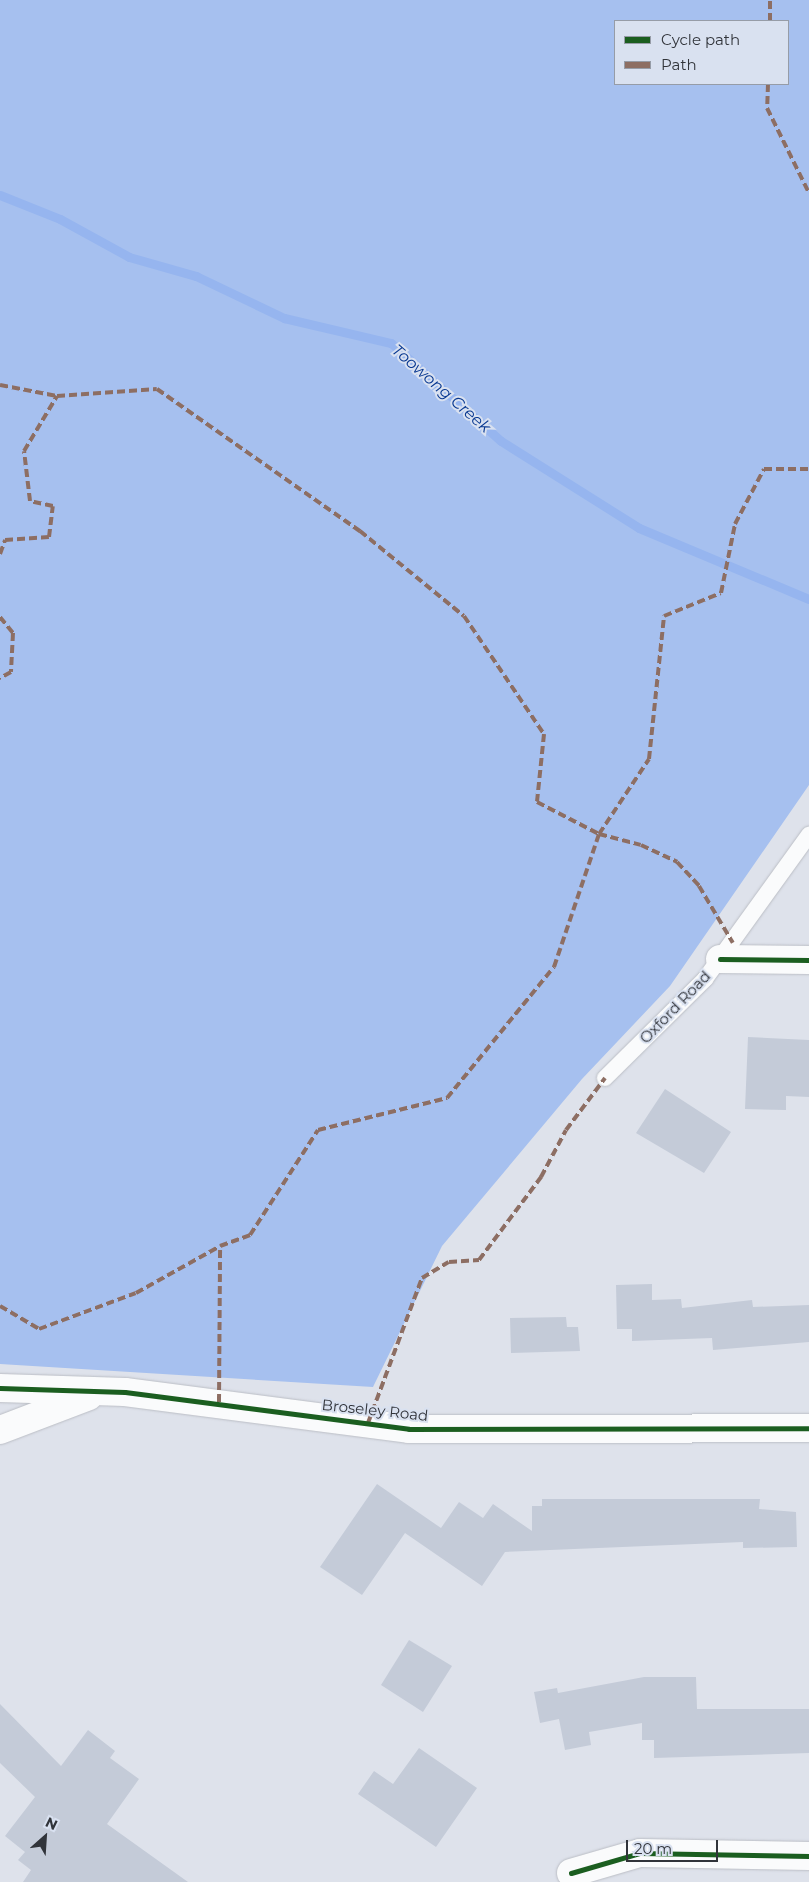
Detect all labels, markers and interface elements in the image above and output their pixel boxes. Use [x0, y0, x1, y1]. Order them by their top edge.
legend [614, 20, 789, 85]
text: Cycle path [661, 30, 740, 49]
text: Path [661, 55, 697, 74]
water label: Toowong Creek [388, 341, 494, 437]
street label: Oxford Road [636, 967, 714, 1047]
street label: Broseley Road [321, 1395, 429, 1425]
north arrow [20, 1812, 70, 1862]
text: N [43, 1813, 61, 1834]
scale bar [629, 1830, 722, 1862]
text: 20 m [634, 1839, 672, 1858]

